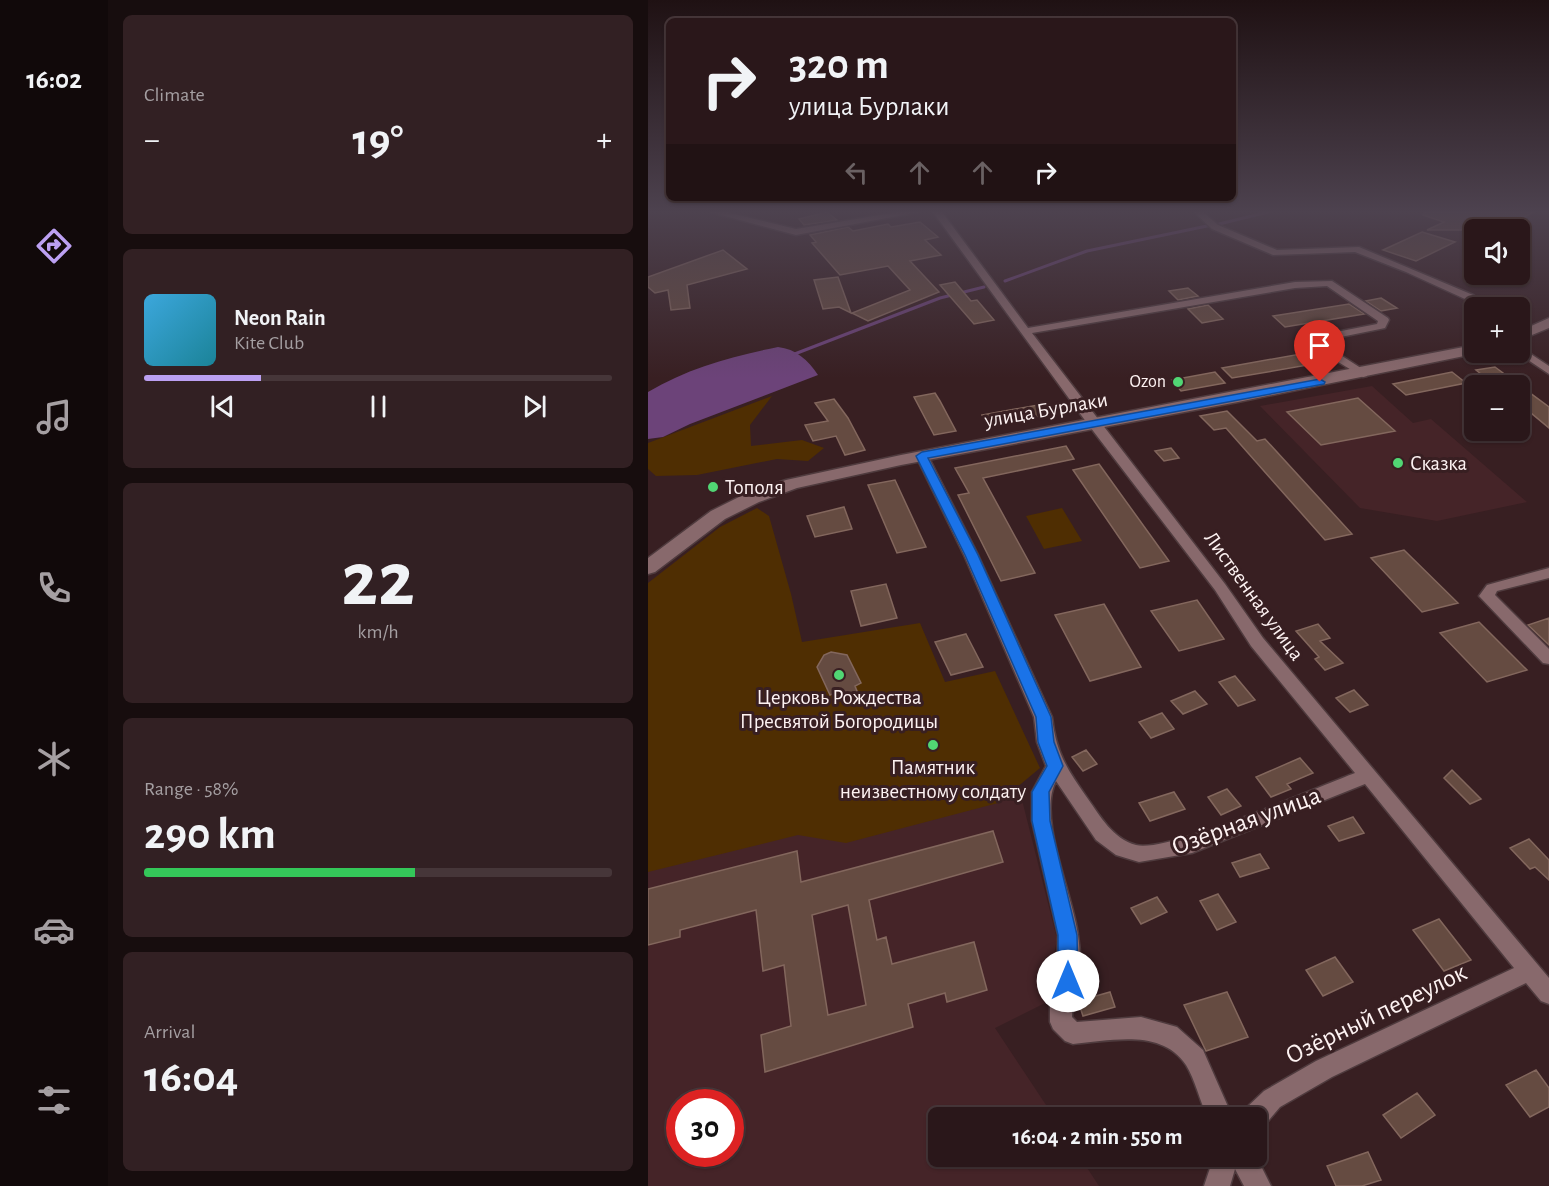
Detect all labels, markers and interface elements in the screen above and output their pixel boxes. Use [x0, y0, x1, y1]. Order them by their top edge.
icon: right [690, 42, 768, 120]
text: 320 m [789, 44, 889, 86]
text: 16:02 [26, 66, 82, 93]
text: Climate [144, 85, 205, 105]
text: улица Бурлаки [789, 93, 950, 120]
text: 19° [352, 118, 404, 163]
text: − [144, 124, 160, 157]
text: + [596, 124, 612, 157]
icon: left [840, 156, 873, 189]
icon: ahead [903, 156, 936, 189]
icon: ahead [966, 156, 999, 189]
icon: right [1029, 156, 1062, 189]
map controls [1464, 219, 1530, 441]
button: sound [1464, 219, 1530, 285]
icon: directions [33, 225, 75, 267]
button: + [1464, 297, 1530, 363]
text: Neon Rain [234, 307, 326, 329]
pin [1294, 320, 1345, 382]
icon: arrive [1303, 329, 1336, 362]
text: Kite Club [234, 333, 304, 353]
place label: Ozon [1129, 373, 1166, 391]
marker: Ozon [1171, 375, 1185, 389]
button: − [1464, 375, 1530, 441]
street label: улица Бурлаки [982, 389, 1109, 431]
icon: previous [206, 390, 239, 423]
icon: pause [362, 390, 395, 423]
icon: next [518, 390, 551, 423]
icon: music [33, 396, 75, 438]
place label: Сказка [1410, 453, 1468, 474]
marker: Сказка [1391, 456, 1405, 470]
place label: Тополя [725, 477, 784, 498]
marker: Тополя [706, 480, 720, 494]
street label: Лиственная улица [1200, 528, 1308, 665]
text: 22 [341, 542, 415, 620]
icon: phone [33, 567, 75, 609]
text: km/h [357, 622, 399, 642]
marker: Церковь Рождества Пресвятой Богородицы [832, 668, 846, 682]
place label: Церковь Рождества Пресвятой Богородицы [740, 687, 938, 732]
icon: climate [33, 738, 75, 780]
marker: Памятник неизвестному солдату [926, 738, 940, 752]
place label: Памятник неизвестному солдату [840, 757, 1026, 802]
text: Range · 58% [144, 779, 239, 799]
street label: Озёрная улица [1168, 782, 1324, 860]
text: 290 km [144, 812, 276, 857]
icon: car [33, 909, 75, 951]
position arrow [1036, 949, 1100, 1013]
street label: Озёрный переулок [1281, 959, 1471, 1069]
text: Arrival [144, 1022, 195, 1042]
text: 16:04 [144, 1055, 238, 1100]
icon: filters [33, 1079, 75, 1121]
speed limit sign: 30 [666, 1089, 744, 1167]
text: 16:04 · 2 min · 550 m [1013, 1126, 1182, 1148]

